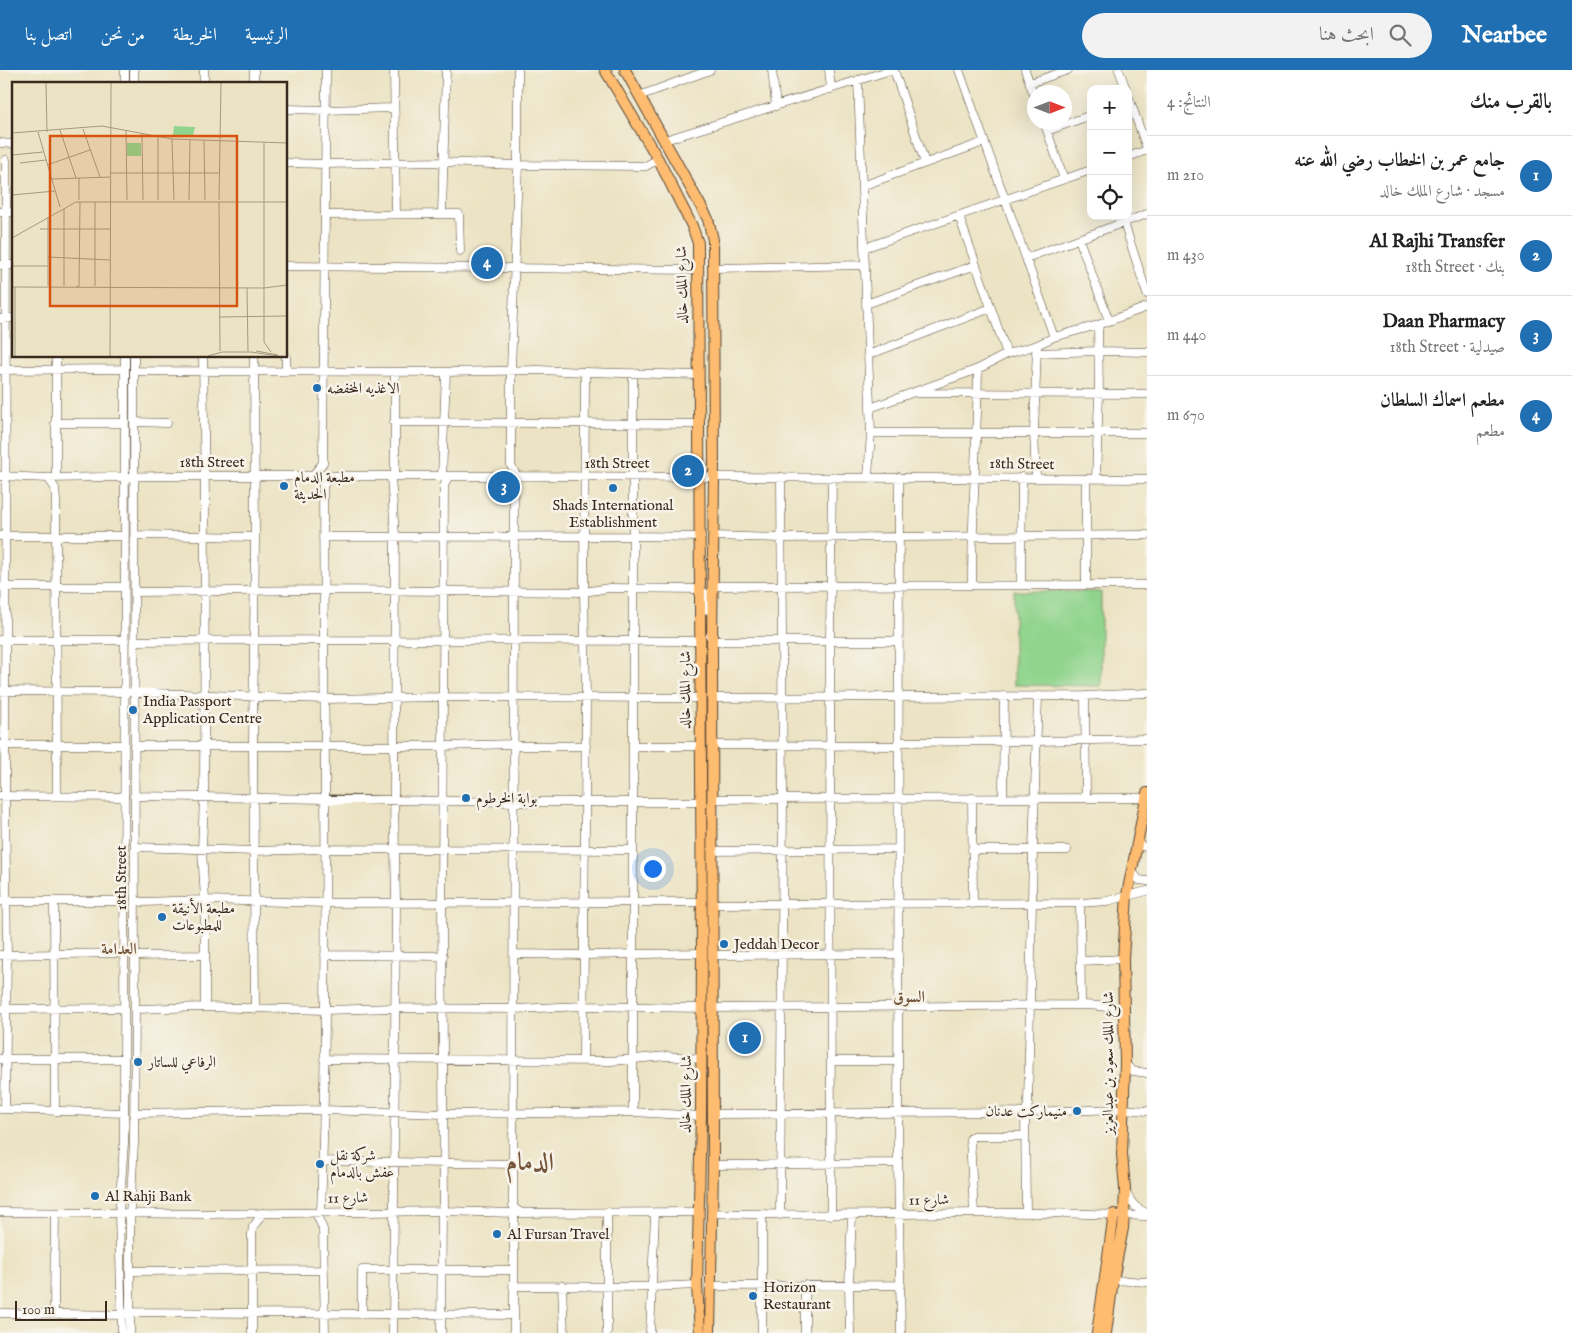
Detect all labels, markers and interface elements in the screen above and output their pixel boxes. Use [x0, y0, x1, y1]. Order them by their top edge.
search box [1082, 13, 1432, 58]
text: Nearbee [1462, 20, 1547, 51]
icon: search [1386, 21, 1414, 49]
text: ابحث هنا [1319, 23, 1374, 47]
text: اتصل بنا [25, 24, 72, 47]
text: من نحن [100, 24, 145, 47]
text: الخريطة [173, 24, 217, 47]
text: الرئيسية [245, 24, 288, 47]
inset map [12, 82, 288, 358]
north arrow [1027, 85, 1072, 130]
map controls [1087, 85, 1132, 220]
button: + [1087, 85, 1132, 130]
text: بالقرب منك [1470, 89, 1552, 116]
text: النتائج: 4 [1167, 93, 1211, 113]
button: − [1087, 130, 1132, 175]
text: جامع عمر بن الخطاب رضي الله عنه [1294, 149, 1505, 173]
text: 210 m [1167, 166, 1204, 186]
text: 1 [1533, 166, 1539, 186]
button: locate [1087, 175, 1132, 220]
text: مسجد · شارع الملك خالد [1380, 182, 1505, 202]
text: Al Rajhi Transfer [1369, 230, 1505, 254]
pin: 4 [471, 244, 503, 282]
street label: شارع الملك خالد [672, 246, 695, 324]
text: 430 m [1167, 246, 1205, 266]
text: 2 [1532, 246, 1540, 266]
text: بنك · 18th Street [1405, 258, 1505, 278]
text: Daan Pharmacy [1382, 310, 1505, 334]
text: 440 m [1167, 326, 1206, 346]
text: 3 [1533, 326, 1539, 346]
text: صيدلية · 18th Street [1390, 338, 1505, 358]
place label: الاغذيه المخفضه [327, 379, 400, 398]
marker: الاغذيه المخفضه [311, 382, 323, 394]
text: مطعم اسماك السلطان [1380, 389, 1505, 413]
text: 670 m [1167, 406, 1205, 426]
text: 4 [1532, 406, 1540, 426]
text: مطعم [1476, 422, 1505, 442]
pin: 2 [672, 452, 704, 490]
street label: 18th Street [179, 453, 245, 472]
street label: 18th Street [584, 454, 650, 473]
street label: 18th Street [989, 454, 1055, 474]
place label: مطبعة الدمام الحديثة [294, 468, 355, 504]
pin: 3 [488, 468, 520, 506]
marker: مطبعة الدمام الحديثة [278, 480, 290, 492]
marker: Shads International Establishment [607, 482, 619, 494]
place label: Shads International Establishment [553, 496, 674, 532]
street label: شارع الملك خالد [676, 651, 698, 729]
place label: India Passport Application Centre [142, 692, 262, 728]
marker: India Passport Application Centre [127, 704, 139, 716]
place label: بوابة الخرطوم [476, 789, 538, 811]
marker: بوابة الخرطوم [460, 792, 472, 804]
street label: 18th Street [112, 845, 131, 911]
your location [640, 856, 666, 882]
place label: مطبعة الأنيقة للمطبوعات [172, 897, 235, 935]
marker: مطبعة الأنيقة للمطبوعات [156, 911, 168, 923]
place label: Jeddah Decor [732, 935, 820, 954]
marker: Jeddah Decor [718, 938, 730, 950]
district label: العدامة [101, 940, 137, 960]
district label: السوق [893, 988, 925, 1008]
street label: شارع الملك سعود بن عبدالعزيز [1099, 992, 1121, 1136]
pin: 1 [729, 1019, 761, 1057]
place label: الرفاعي للساتار [146, 1053, 216, 1074]
street label: شارع الملك خالد [676, 1055, 699, 1133]
marker: الرفاعي للساتار [132, 1056, 144, 1068]
place label: منيماركت عدنان [985, 1102, 1067, 1121]
marker: منيماركت عدنان [1071, 1105, 1083, 1117]
place label: شركة نقل عفش بالدمام [330, 1146, 394, 1185]
district label: الدمام [506, 1147, 554, 1184]
marker: شركة نقل عفش بالدمام [314, 1158, 326, 1170]
place label: Al Rahji Bank [104, 1187, 193, 1206]
street label: شارع 11 [328, 1188, 368, 1211]
marker: Al Rahji Bank [89, 1190, 101, 1202]
street label: شارع 11 [909, 1190, 949, 1213]
place label: Al Fursan Travel [506, 1225, 610, 1244]
marker: Al Fursan Travel [491, 1228, 503, 1240]
place label: Horizon Restaurant [763, 1278, 831, 1314]
marker: Horizon Restaurant [747, 1290, 759, 1302]
scale bar [15, 1298, 108, 1321]
text: 100 m [22, 1301, 55, 1319]

